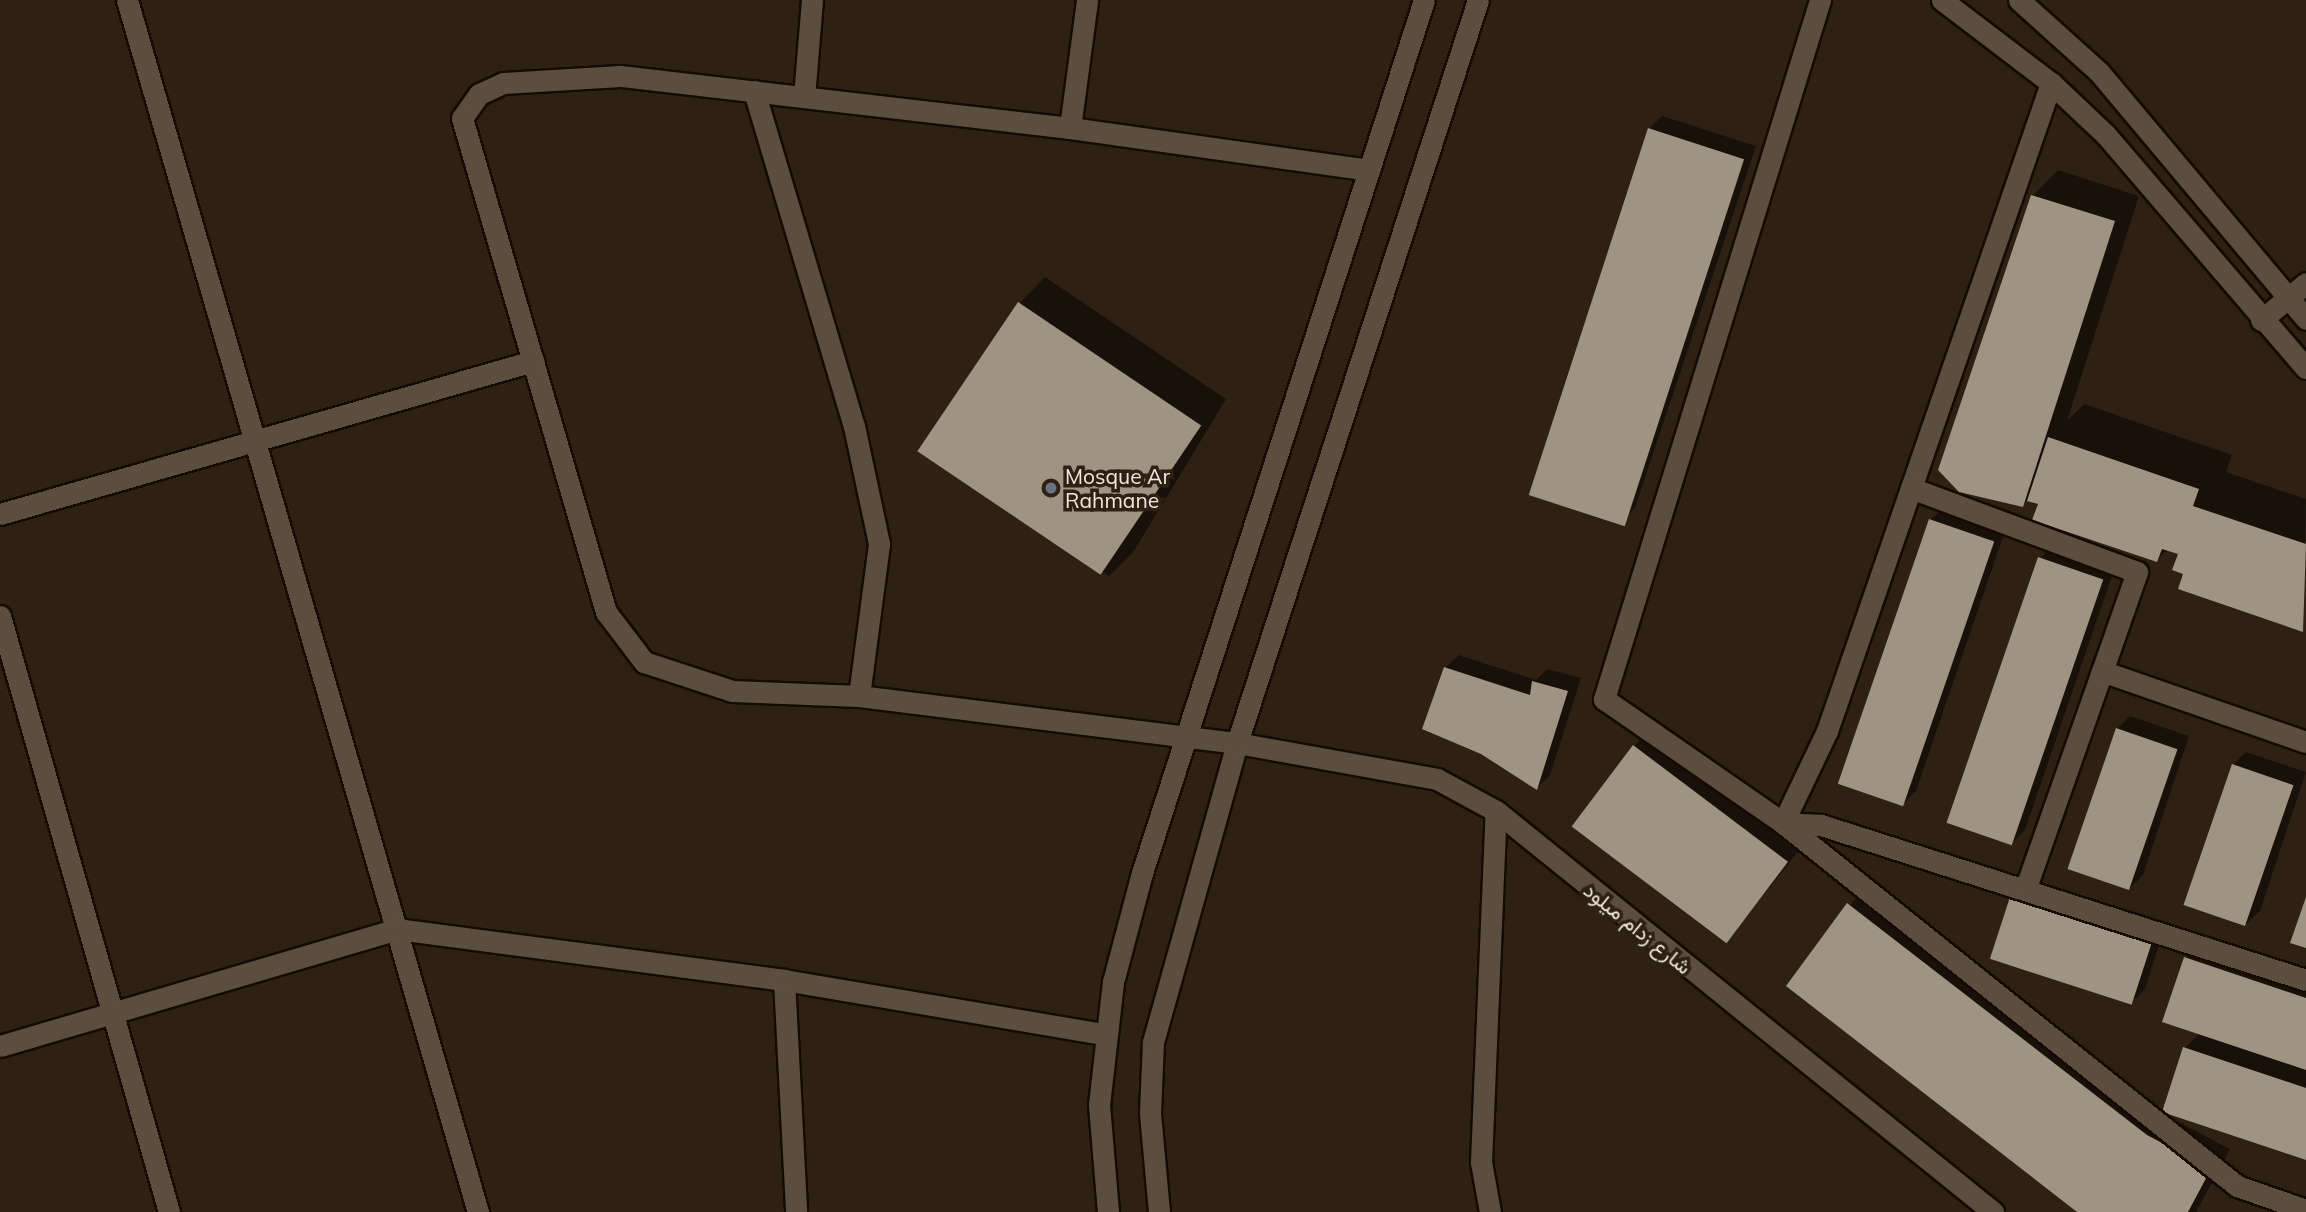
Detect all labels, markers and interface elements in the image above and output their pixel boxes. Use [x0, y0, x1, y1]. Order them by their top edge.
place label: Mosque Ar Rahmane [1065, 463, 1170, 513]
marker: Mosque Ar Rahmane [1043, 480, 1059, 496]
street label: شارع زدام ميلود [1579, 877, 1697, 979]

